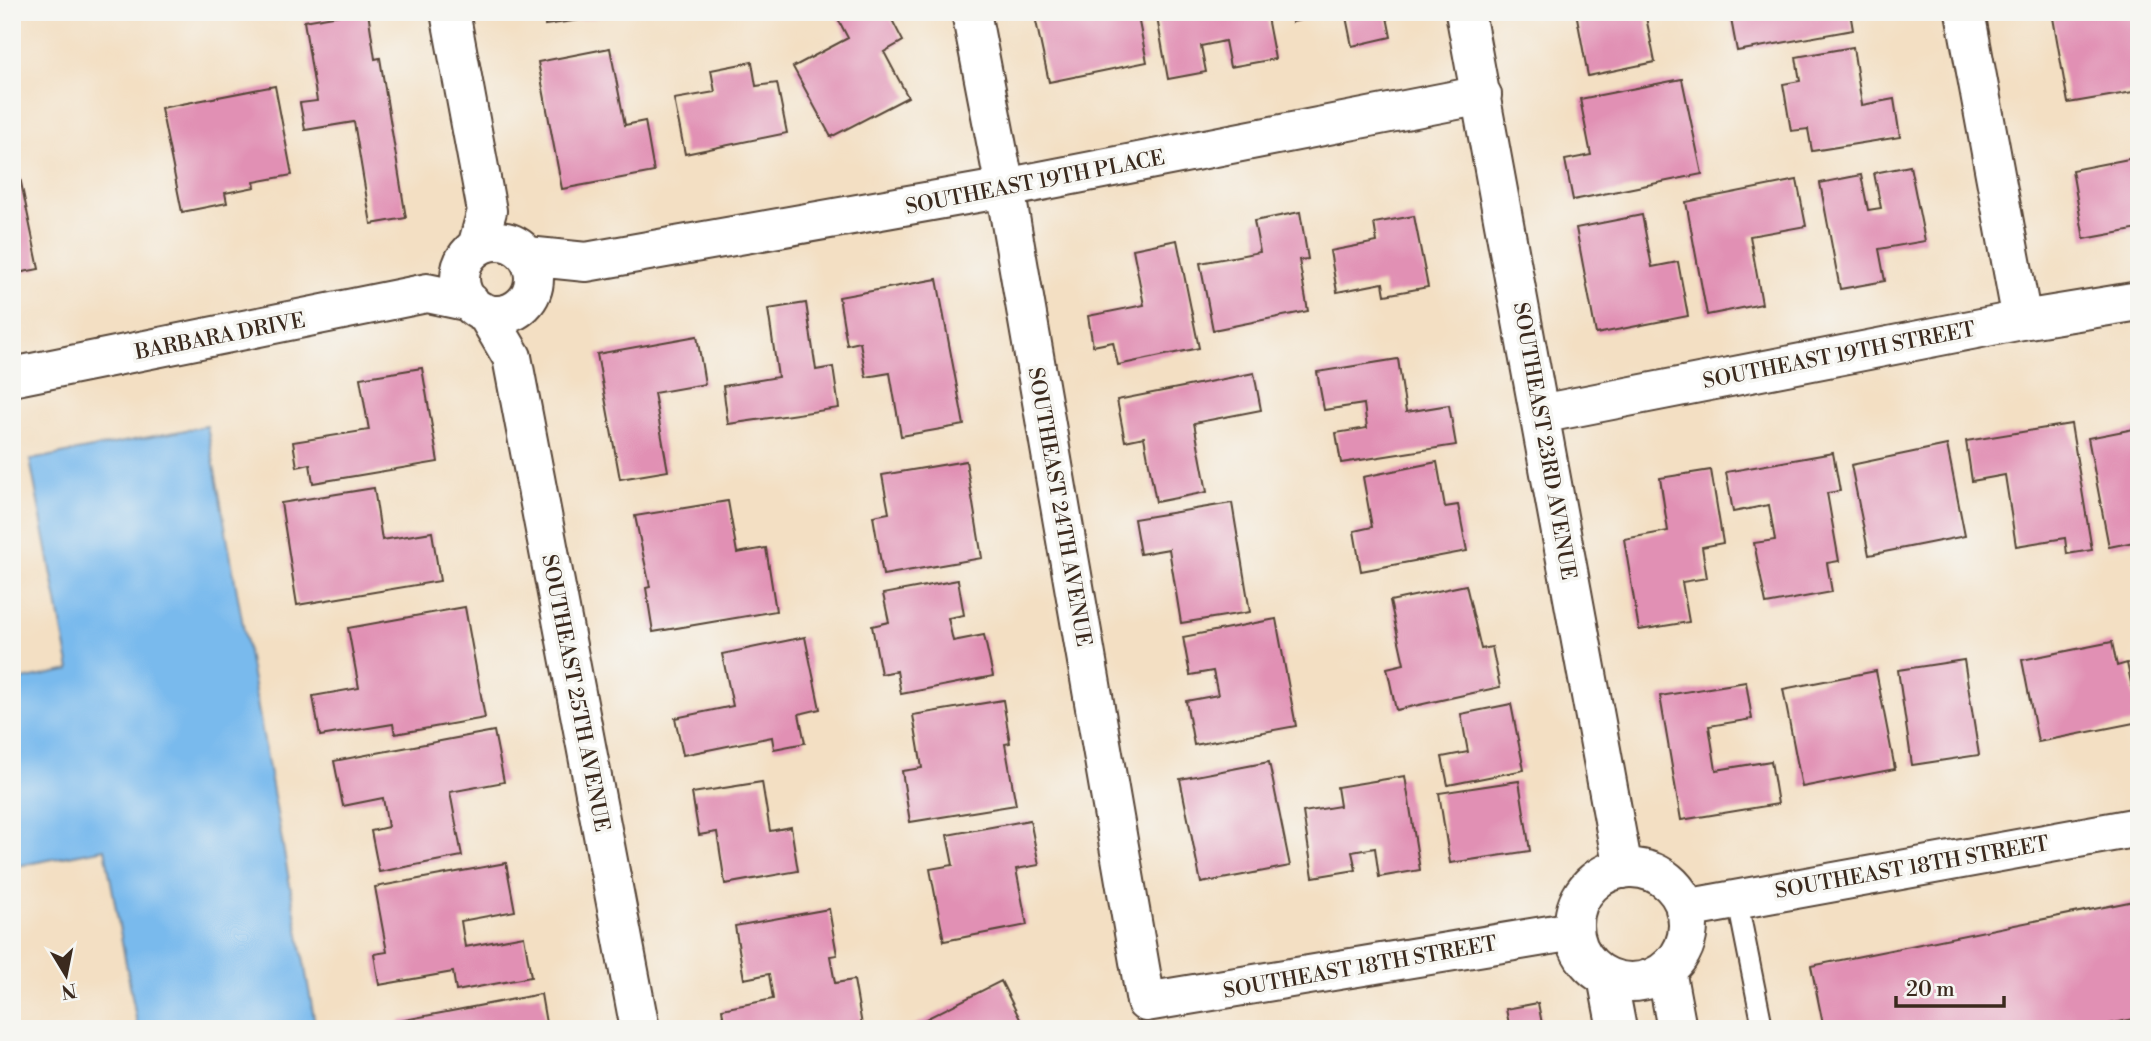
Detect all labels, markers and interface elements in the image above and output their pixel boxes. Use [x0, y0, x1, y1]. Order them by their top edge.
street label: SOUTHEAST 19TH PLACE [903, 145, 1167, 221]
street label: SOUTHEAST 23RD AVENUE [1507, 300, 1581, 582]
street label: BARBARA DRIVE [132, 308, 308, 366]
street label: SOUTHEAST 19TH STREET [1701, 317, 1978, 395]
street label: SOUTHEAST 24TH AVENUE [1022, 365, 1096, 649]
street label: SOUTHEAST 25TH AVENUE [535, 552, 615, 834]
street label: SOUTHEAST 18TH STREET [1773, 831, 2051, 905]
street label: SOUTHEAST 18TH STREET [1221, 931, 1499, 1005]
north arrow [32, 940, 102, 1010]
scale bar [1896, 964, 2004, 1008]
text: 20 m [1906, 977, 1955, 1003]
text: N [59, 978, 78, 1004]

